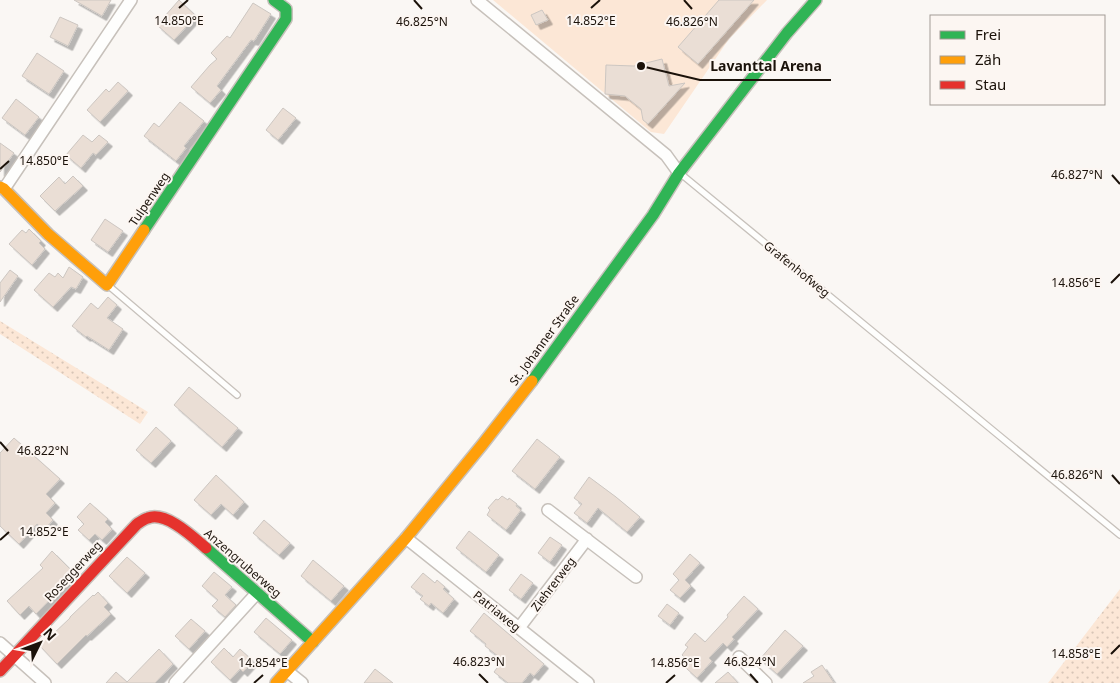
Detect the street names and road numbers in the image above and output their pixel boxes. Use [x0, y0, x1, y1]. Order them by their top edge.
street label: Tulpenweg [125, 169, 173, 229]
street label: Grafenhofweg [760, 237, 834, 301]
street label: St. Johanner Straße [505, 291, 583, 389]
street label: Anzengruberweg [201, 525, 285, 601]
street label: Roseggerweg [40, 537, 106, 605]
street label: Ziehrerweg [527, 553, 579, 615]
street label: Patriaweg [470, 587, 524, 635]

